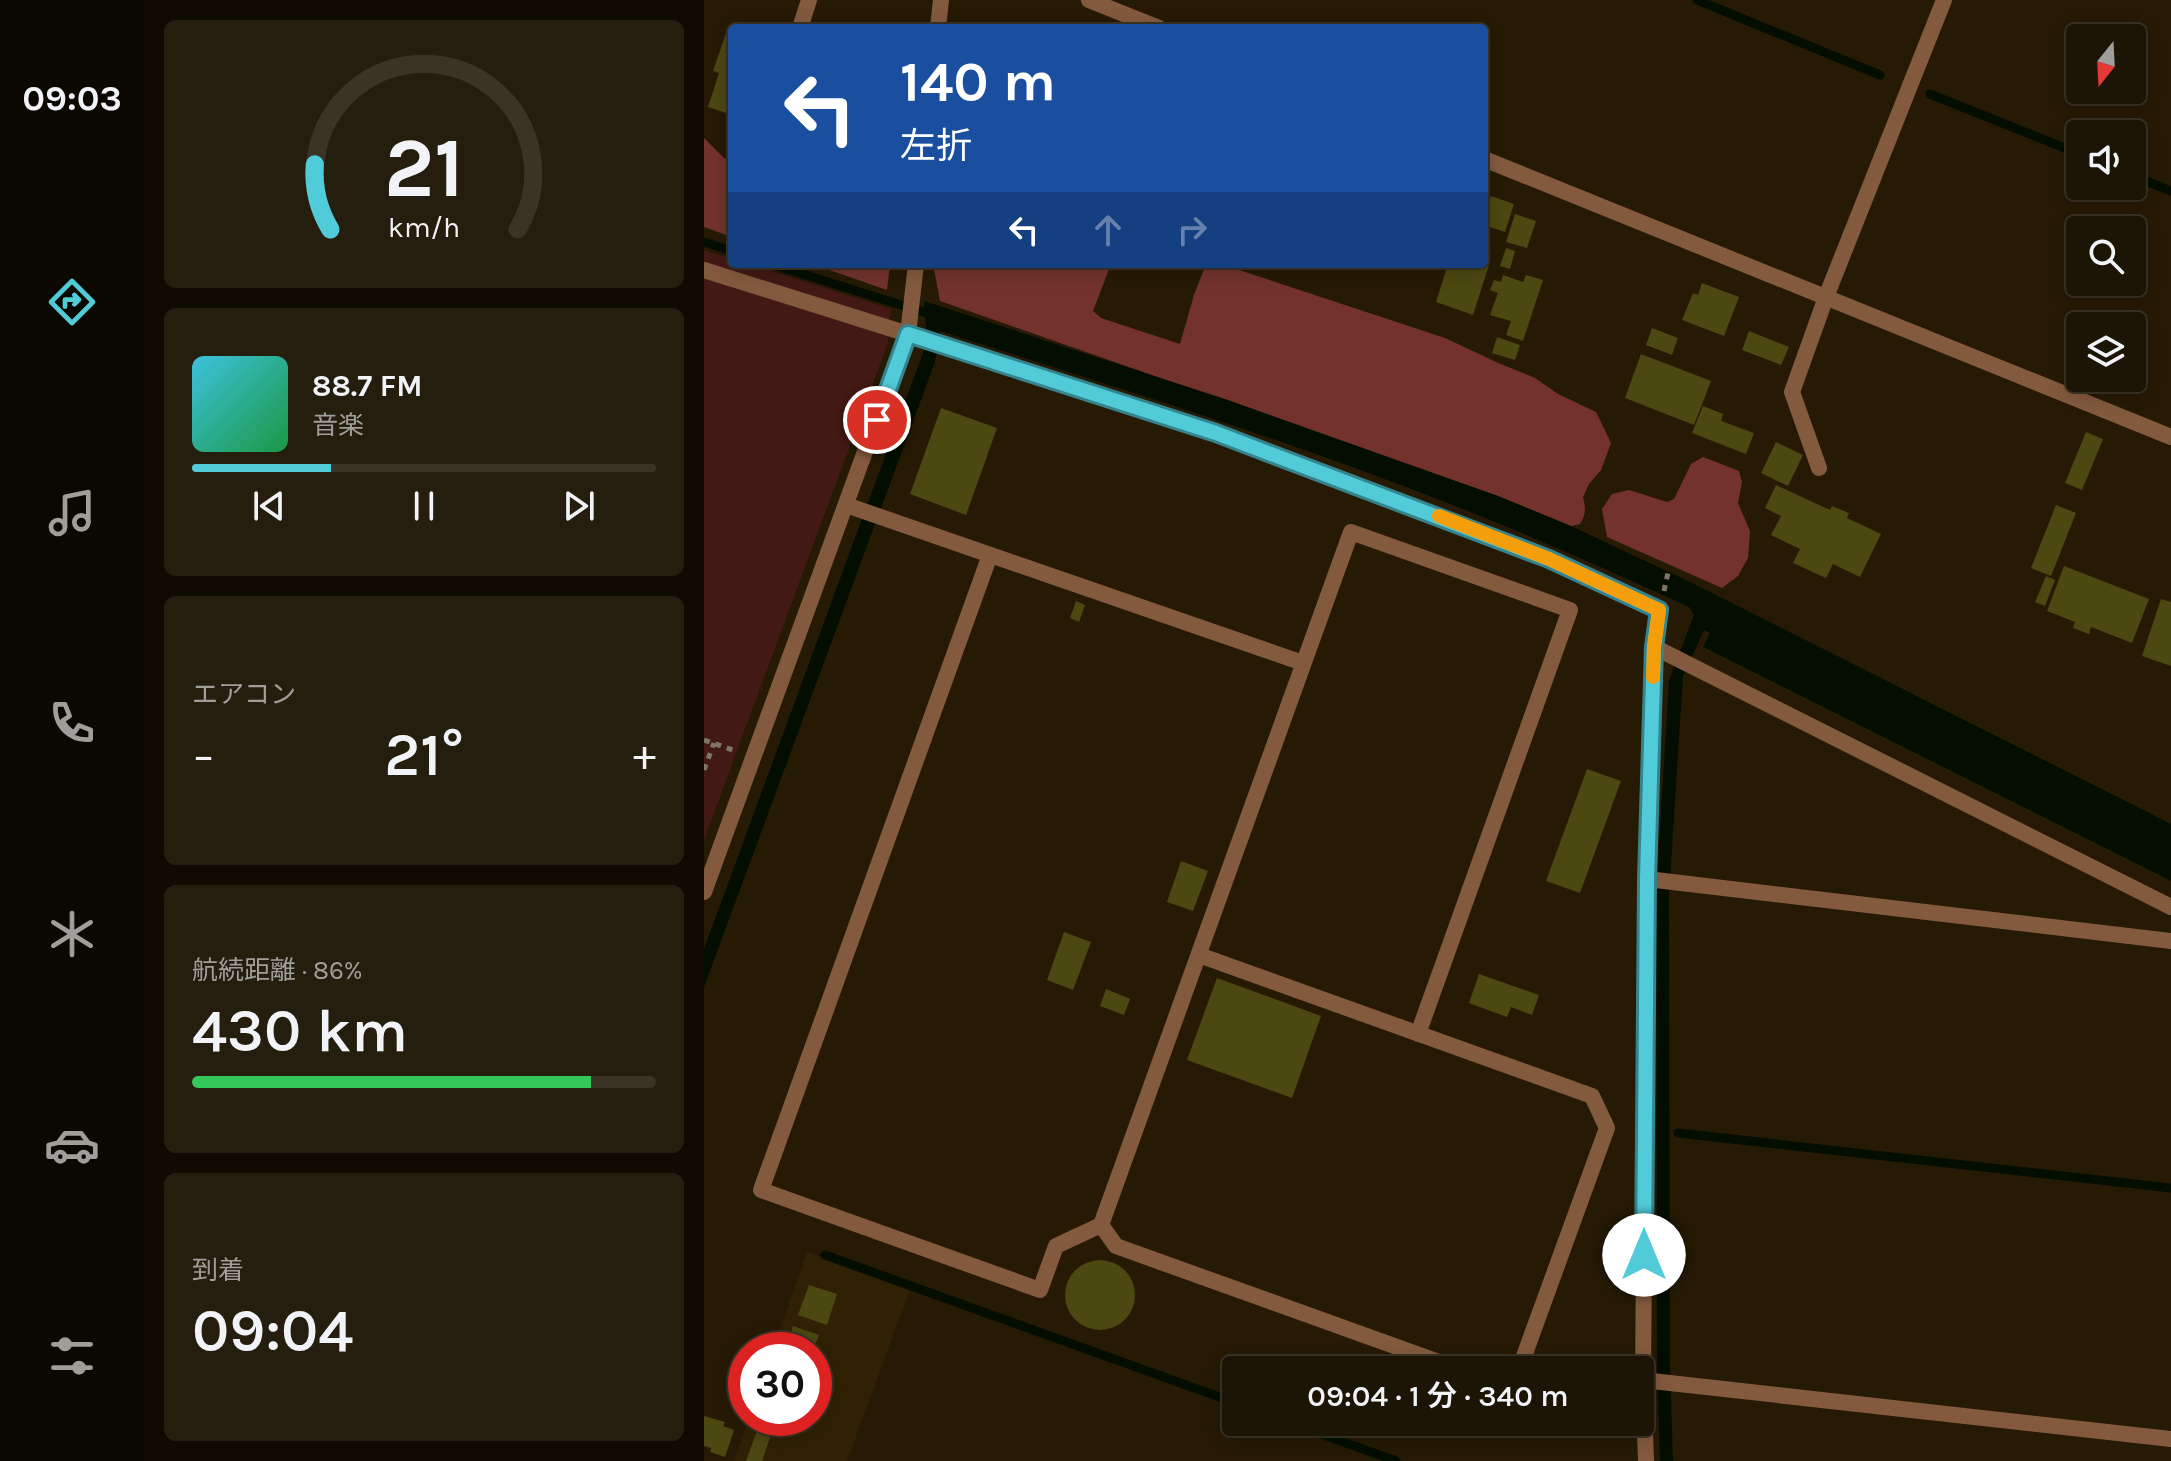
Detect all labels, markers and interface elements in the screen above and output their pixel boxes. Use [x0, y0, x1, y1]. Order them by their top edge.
north arrow [2066, 24, 2146, 104]
map controls [2066, 24, 2146, 392]
text: 140 m [900, 49, 1056, 114]
icon: left [768, 56, 872, 160]
text: 09:03 [22, 77, 122, 119]
text: 21 [384, 120, 464, 217]
button: sound [2066, 120, 2146, 200]
text: 左折 [900, 125, 972, 167]
icon: left [1002, 208, 1046, 252]
icon: ahead [1086, 208, 1130, 252]
icon: right [1170, 208, 1214, 252]
text: km/h [388, 211, 460, 244]
button: search [2066, 216, 2146, 296]
icon: directions [44, 274, 100, 330]
button: layers [2066, 312, 2146, 392]
text: 88.7 FM [312, 368, 422, 404]
pin [843, 386, 911, 454]
icon: arrive [855, 398, 899, 442]
text: 音楽 [312, 410, 364, 441]
icon: previous [247, 484, 291, 528]
icon: pause [402, 484, 446, 528]
icon: next [557, 484, 601, 528]
icon: music [44, 485, 100, 541]
text: エアコン [192, 679, 296, 710]
icon: phone [44, 695, 100, 751]
text: 21° [384, 720, 464, 790]
text: − [192, 730, 215, 781]
text: + [633, 730, 656, 781]
icon: climate [44, 906, 100, 962]
text: 航続距離 · 86% [192, 955, 363, 986]
text: 430 km [192, 996, 408, 1066]
icon: car [44, 1117, 100, 1173]
position arrow [1602, 1213, 1686, 1297]
text: 到着 [192, 1255, 244, 1286]
text: 09:04 [192, 1296, 353, 1366]
icon: filters [44, 1328, 100, 1384]
speed limit sign: 30 [728, 1332, 832, 1436]
text: 09:04 · 1 分 · 340 m [1307, 1378, 1569, 1414]

